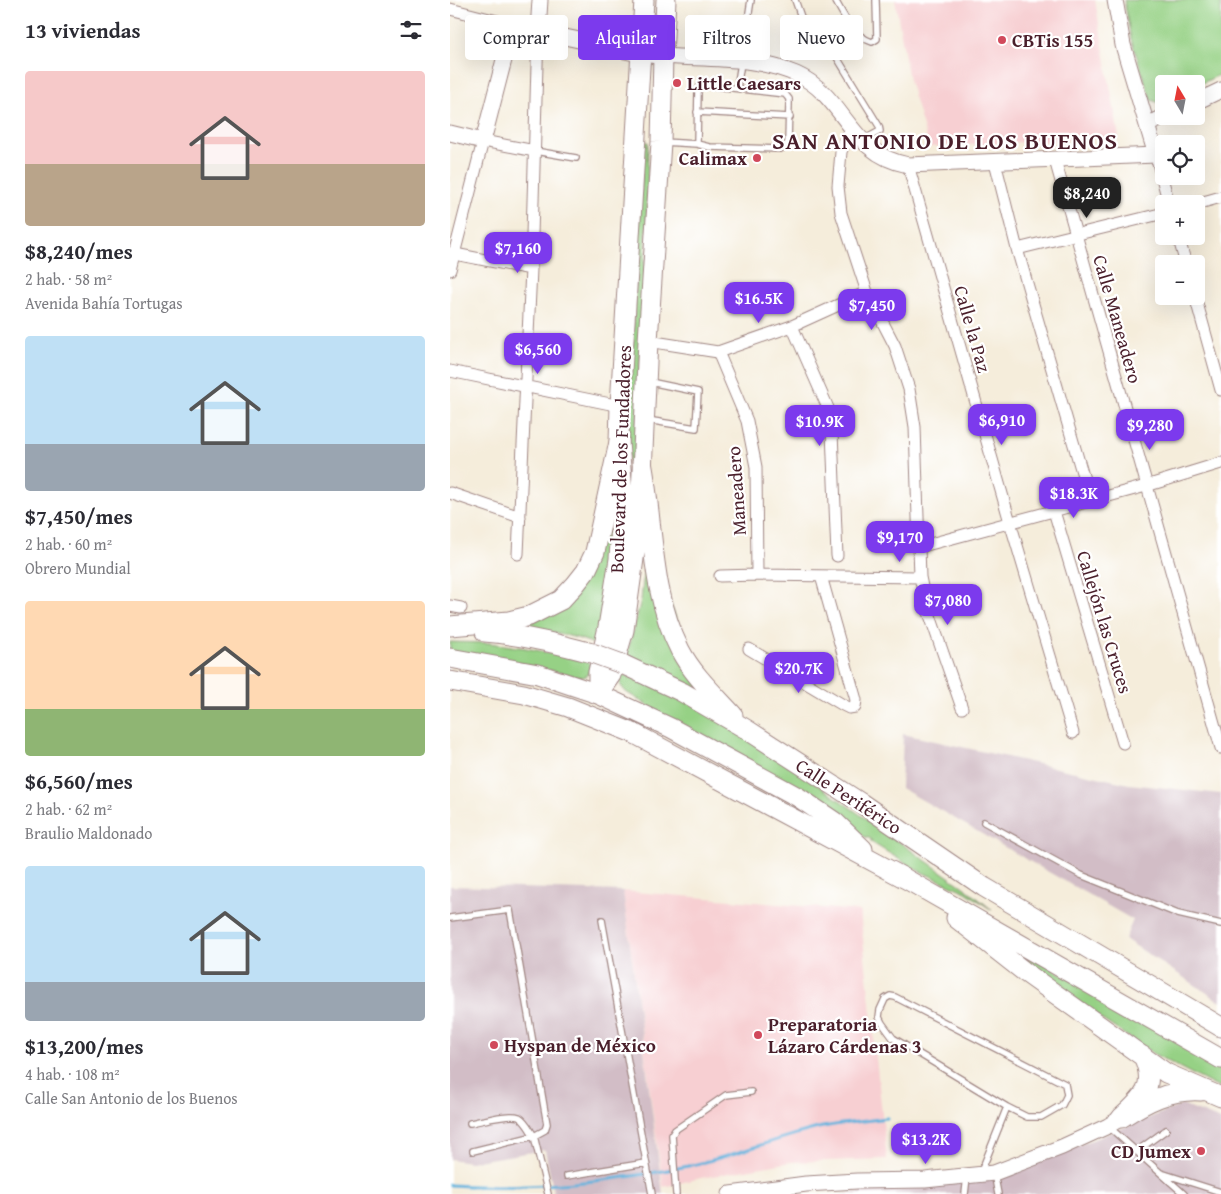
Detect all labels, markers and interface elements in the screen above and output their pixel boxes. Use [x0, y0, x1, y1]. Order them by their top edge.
text: 13 viviendas [25, 15, 141, 46]
chip: Comprar [465, 15, 568, 60]
chip: Alquilar [578, 15, 675, 60]
chip: Filtros [685, 15, 770, 60]
chip: Nuevo [780, 15, 863, 60]
icon: filters [397, 16, 425, 44]
place label: CBTis 155 [1012, 26, 1093, 54]
marker: CBTis 155 [996, 34, 1008, 46]
place label: Little Caesars [687, 69, 801, 97]
north arrow [1155, 75, 1205, 125]
map controls [1155, 75, 1205, 305]
marker: Little Caesars [671, 77, 683, 89]
icon: home [180, 103, 270, 193]
district label: SAN ANTONIO DE LOS BUENOS [772, 123, 1118, 158]
button: locate [1155, 135, 1205, 185]
place label: Calimax [679, 144, 747, 172]
marker: Calimax [751, 152, 763, 164]
pin: $8,240 [1046, 176, 1128, 219]
text: $8,240 [1064, 181, 1110, 205]
button: + [1155, 195, 1205, 245]
pin: $7,160 [477, 232, 559, 274]
text: $8,240/mes [25, 236, 133, 267]
text: $7,160 [495, 236, 541, 260]
street label: Calle Maneadero [1086, 251, 1150, 387]
button: − [1155, 255, 1205, 305]
text: 2 hab. · 58 m² [25, 267, 112, 291]
pin: $16.5K [718, 282, 800, 324]
street label: Calle la Paz [947, 282, 999, 376]
text: $16.5K [735, 286, 783, 310]
pin: $7,450 [831, 288, 913, 331]
text: Avenida Bahía Tortugas [25, 291, 183, 315]
text: $7,450 [849, 293, 895, 317]
pin: $6,560 [497, 332, 579, 375]
text: $6,560 [515, 337, 561, 361]
street label: Boulevard de los Fundadores [602, 344, 638, 574]
icon: home [180, 368, 270, 458]
pin: $10.9K [779, 404, 861, 447]
pin: $6,910 [961, 404, 1043, 446]
text: $6,910 [979, 408, 1025, 432]
pin: $9,280 [1109, 408, 1191, 451]
text: $10.9K [796, 409, 844, 433]
text: $9,280 [1127, 413, 1173, 437]
street label: Maneadero [719, 445, 753, 537]
pin: $18.3K [1033, 476, 1115, 519]
text: $18.3K [1050, 481, 1098, 505]
text: $7,450/mes [25, 501, 133, 532]
pin: $9,170 [859, 520, 941, 563]
text: $9,170 [877, 525, 923, 549]
text: 2 hab. · 60 m² [25, 532, 112, 556]
street label: Callejón las Cruces [1070, 547, 1140, 697]
text: Obrero Mundial [25, 556, 131, 580]
pin: $7,080 [907, 584, 989, 626]
text: $7,080 [925, 588, 971, 612]
icon: home [180, 633, 270, 723]
pin: $20.7K [758, 652, 840, 694]
text: $20.7K [775, 656, 823, 680]
street label: Calle Periférico [790, 751, 908, 841]
text: $6,560/mes [25, 766, 133, 797]
text: 2 hab. · 62 m² [25, 797, 112, 821]
text: Braulio Maldonado [25, 821, 153, 845]
icon: home [180, 898, 270, 988]
place label: Preparatoria Lázaro Cárdenas 3 [768, 1010, 922, 1060]
marker: Preparatoria Lázaro Cárdenas 3 [752, 1029, 764, 1041]
text: $13,200/mes [25, 1031, 144, 1062]
place label: Hyspan de México [504, 1031, 656, 1059]
marker: Hyspan de México [488, 1039, 500, 1051]
text: 4 hab. · 108 m² [25, 1062, 120, 1086]
text: Calle San Antonio de los Buenos [25, 1086, 238, 1110]
pin: $13.2K [885, 1122, 967, 1165]
text: $13.2K [902, 1127, 950, 1151]
place label: CD Jumex [1111, 1137, 1191, 1165]
marker: CD Jumex [1195, 1145, 1207, 1157]

